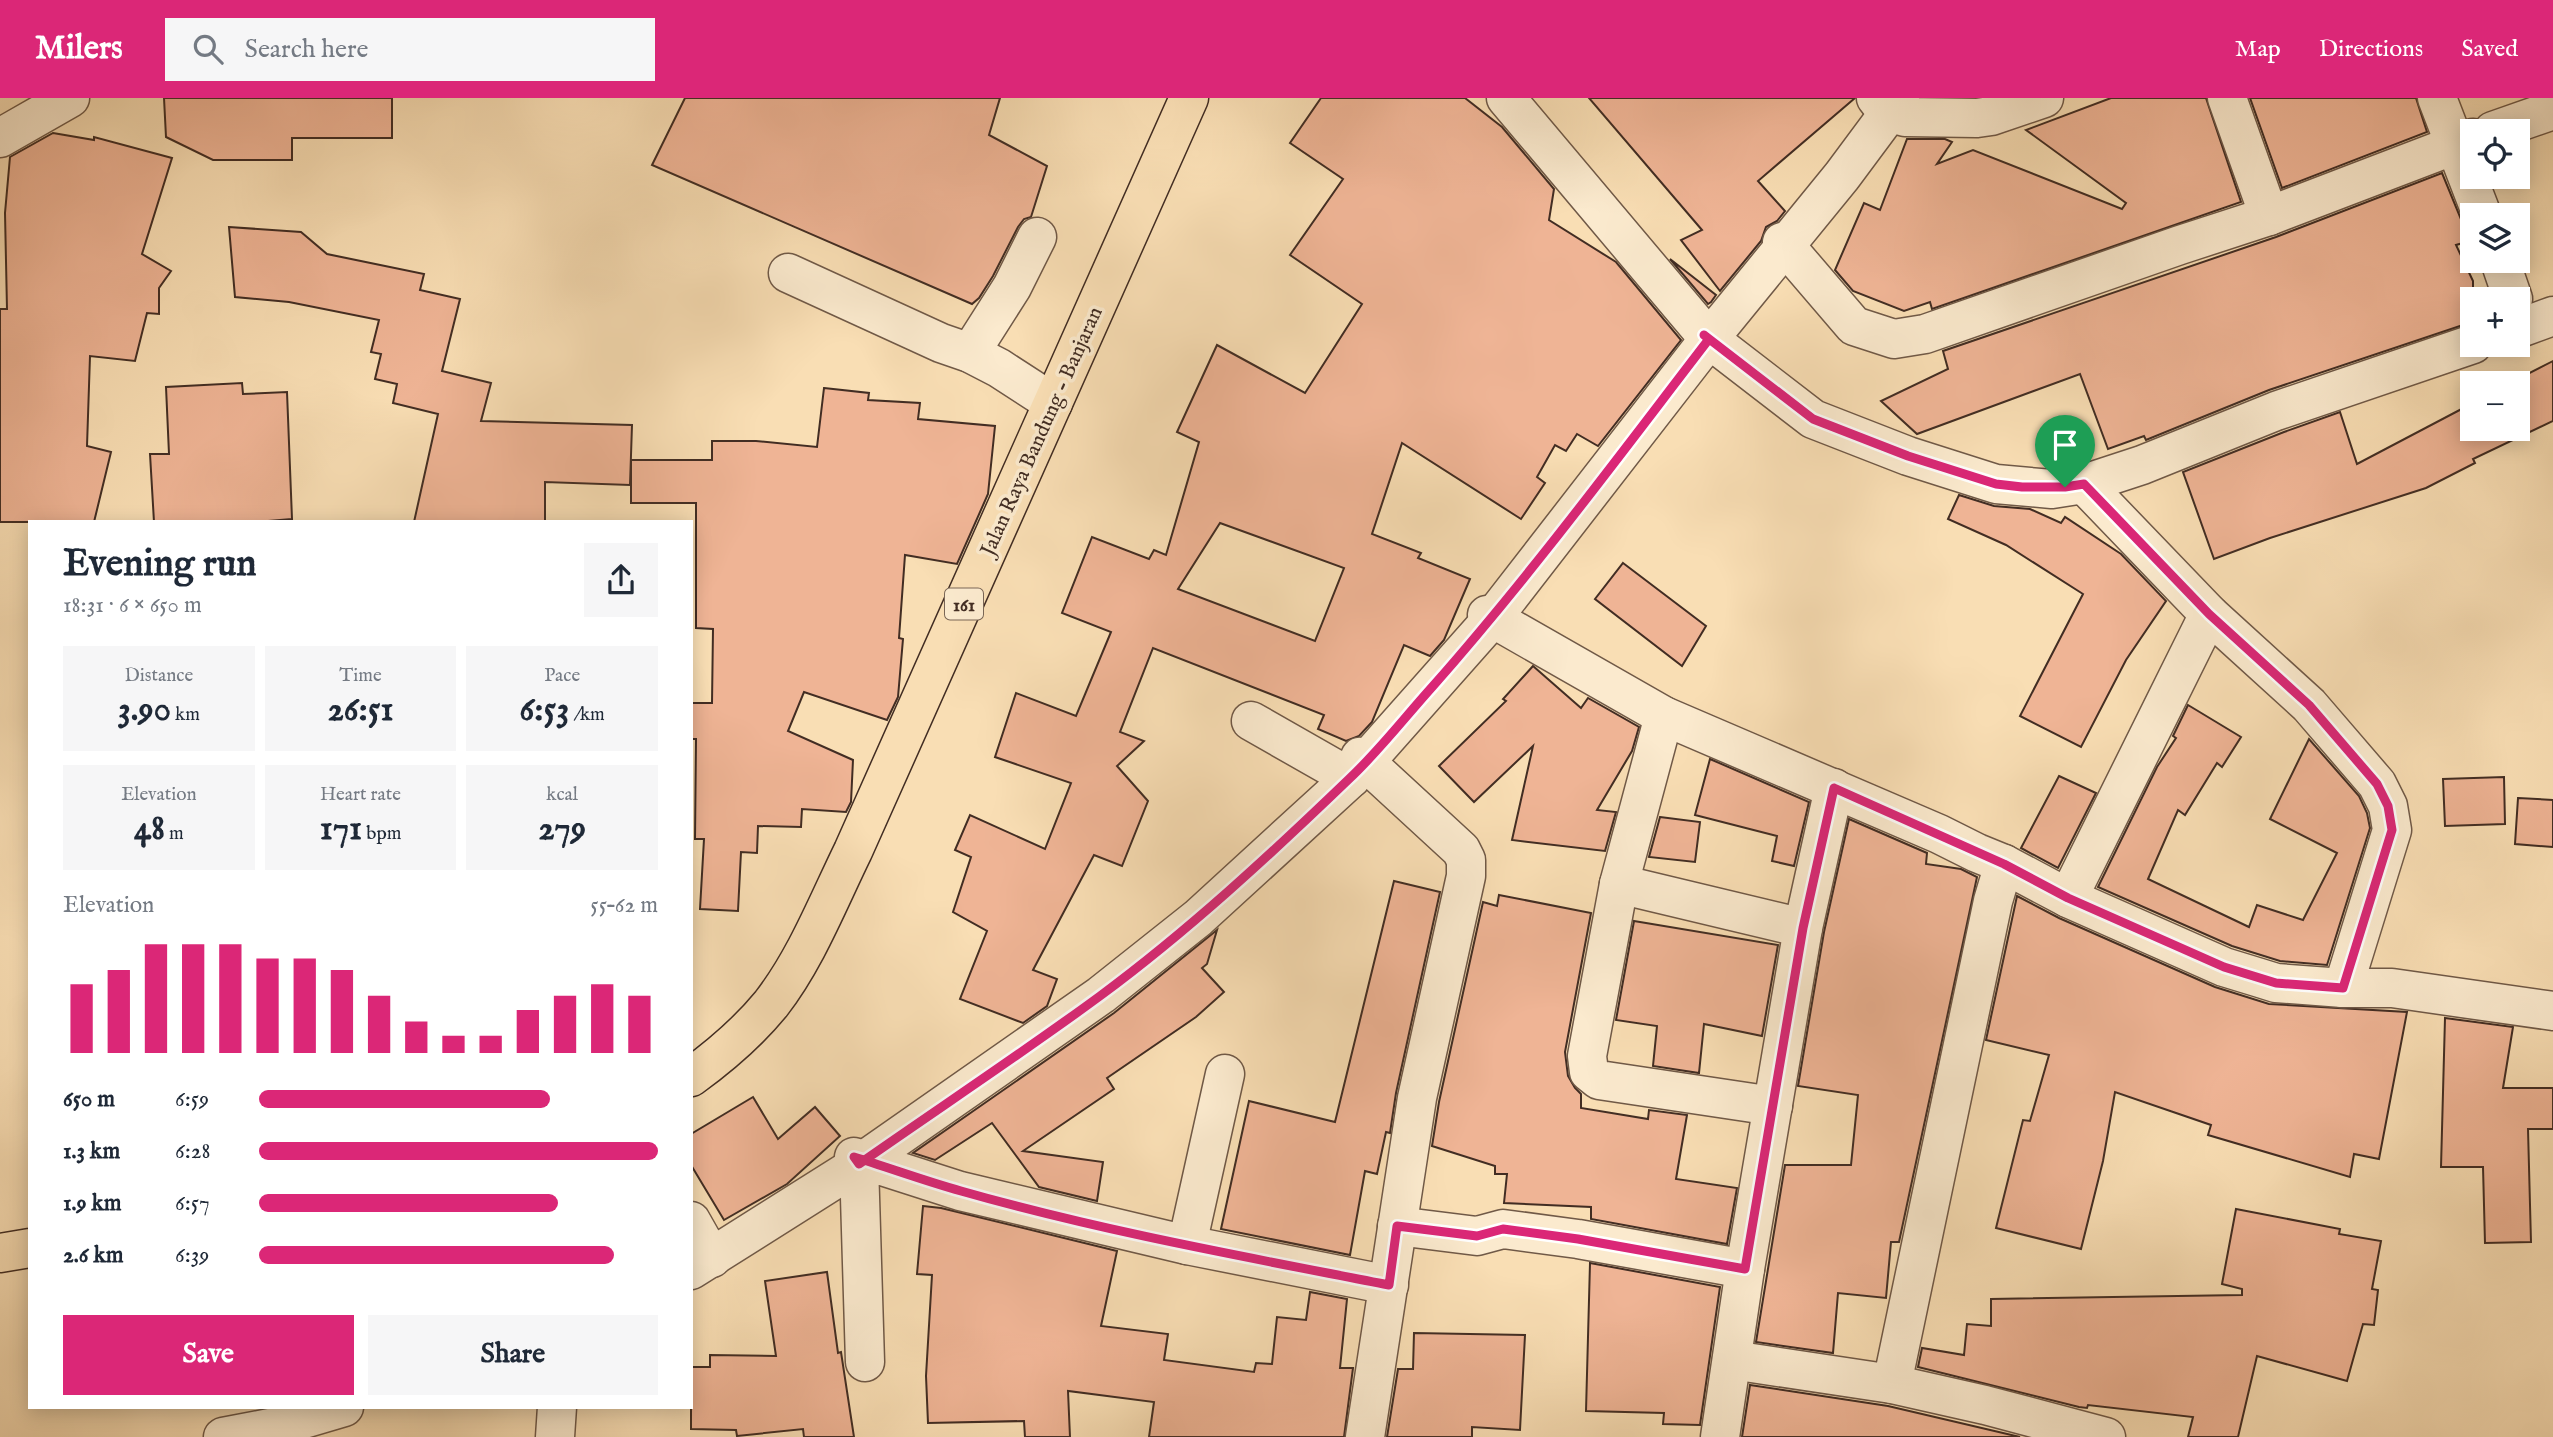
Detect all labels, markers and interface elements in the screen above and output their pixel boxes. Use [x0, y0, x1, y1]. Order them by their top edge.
search box [165, 18, 655, 81]
text: Milers [35, 28, 123, 70]
icon: search [189, 30, 227, 68]
text: Search here [245, 33, 369, 66]
text: Map [2235, 34, 2281, 65]
text: Directions [2319, 34, 2423, 65]
text: Saved [2461, 34, 2518, 65]
map controls [2460, 119, 2530, 441]
button: locate [2460, 119, 2530, 189]
button: layers [2460, 203, 2530, 273]
button: + [2460, 287, 2530, 357]
street label: Jalan Raya Bandung - Banjaran [974, 303, 1110, 562]
button: − [2460, 371, 2530, 441]
pin [2035, 415, 2095, 487]
icon: arrive [2046, 426, 2084, 464]
text: Evening run [63, 541, 257, 589]
button: share [584, 543, 658, 617]
road number: 161 [945, 589, 983, 620]
text: 18:31 · 6 × 650 m [63, 591, 202, 620]
text: Distance [124, 664, 193, 688]
text: Time [339, 664, 382, 688]
text: Pace [544, 664, 580, 688]
text: 3.90 [118, 688, 171, 733]
text: 26:51 [327, 688, 394, 733]
text: 6:53 [520, 688, 569, 733]
text: km [171, 703, 200, 727]
text: /km [569, 703, 605, 727]
text: Elevation [121, 783, 197, 807]
text: Heart rate [320, 783, 401, 807]
text: kcal [546, 783, 578, 807]
text: 48 [134, 807, 165, 852]
text: 171 [320, 807, 362, 852]
text: 279 [538, 807, 586, 852]
text: m [165, 822, 184, 846]
text: bpm [362, 822, 401, 846]
text: Elevation [63, 891, 154, 920]
text: 55–62 m [590, 891, 658, 920]
text: 650 m [63, 1085, 115, 1114]
text: 6:59 [175, 1085, 209, 1114]
text: 1.3 km [63, 1137, 120, 1166]
text: 6:28 [175, 1137, 211, 1166]
text: 1.9 km [63, 1189, 122, 1218]
text: 6:57 [175, 1189, 210, 1218]
text: 2.6 km [63, 1241, 124, 1270]
text: 6:39 [175, 1241, 209, 1270]
button: Save [63, 1315, 354, 1395]
button: Share [368, 1315, 658, 1395]

